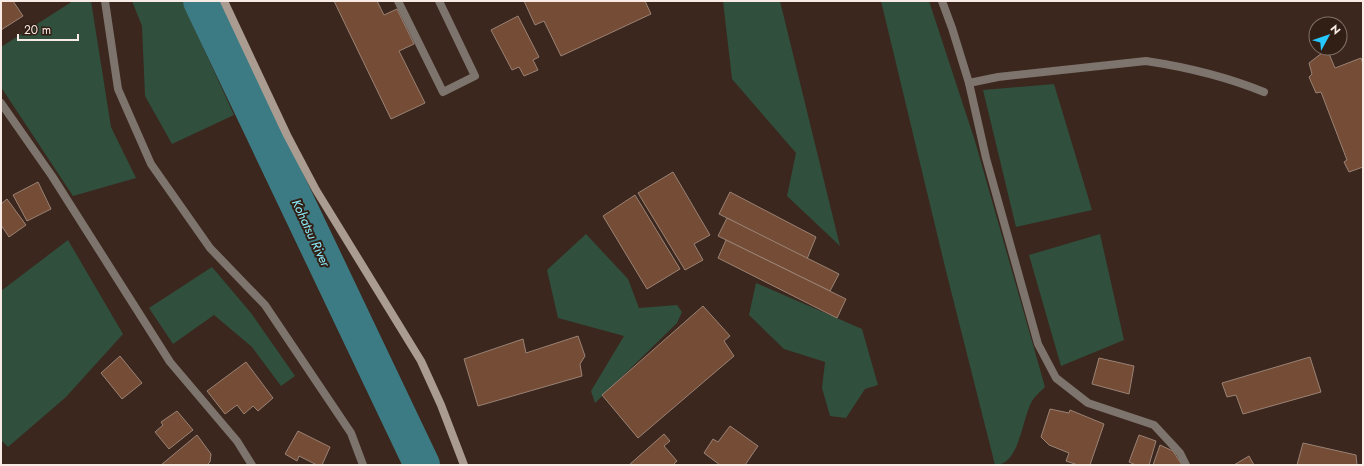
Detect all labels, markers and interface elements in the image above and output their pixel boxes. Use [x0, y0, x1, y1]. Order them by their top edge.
scale bar [18, 16, 78, 42]
north arrow [1308, 16, 1348, 56]
text: 20 m [24, 21, 51, 39]
text: N [1327, 21, 1345, 38]
water label: Kohatsu River [287, 196, 335, 271]

